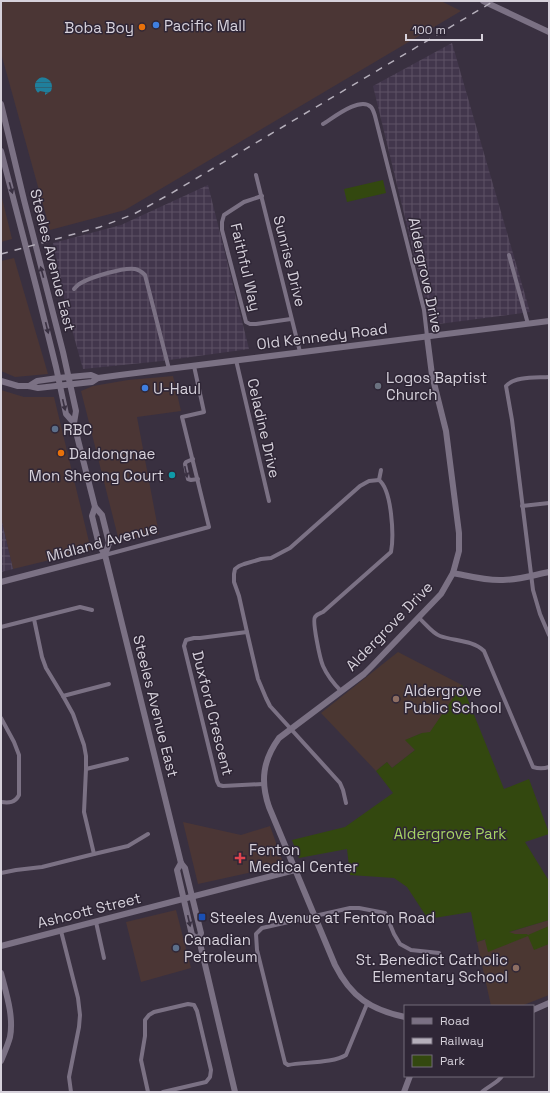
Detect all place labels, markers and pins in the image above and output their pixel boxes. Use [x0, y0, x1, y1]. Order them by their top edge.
place label: Pacific Mall [164, 16, 246, 35]
place label: Boba Boy [64, 18, 134, 37]
marker: Pacific Mall [151, 20, 161, 30]
marker: Boba Boy [137, 22, 147, 32]
place label: Logos Baptist Church [386, 368, 487, 404]
place label: U-Haul [153, 379, 201, 398]
marker: Logos Baptist Church [373, 381, 383, 391]
marker: U-Haul [140, 383, 150, 393]
place label: RBC [63, 420, 92, 439]
marker: RBC [50, 424, 60, 434]
place label: Daldongnae [69, 444, 156, 463]
marker: Daldongnae [56, 448, 66, 458]
place label: Mon Sheong Court [29, 466, 164, 485]
marker: Mon Sheong Court [167, 470, 177, 480]
place label: Aldergrove Public School [404, 681, 502, 717]
marker: Aldergrove Public School [391, 694, 401, 704]
place label: Fenton Medical Center [249, 840, 358, 876]
marker: Fenton Medical Center [234, 852, 246, 864]
place label: Steeles Avenue at Fenton Road [210, 908, 435, 927]
marker: Steeles Avenue at Fenton Road [197, 912, 207, 922]
place label: Canadian Petroleum [184, 930, 258, 966]
marker: Canadian Petroleum [171, 943, 181, 953]
place label: St. Benedict Catholic Elementary School [356, 950, 508, 986]
marker: St. Benedict Catholic Elementary School [511, 963, 521, 973]

